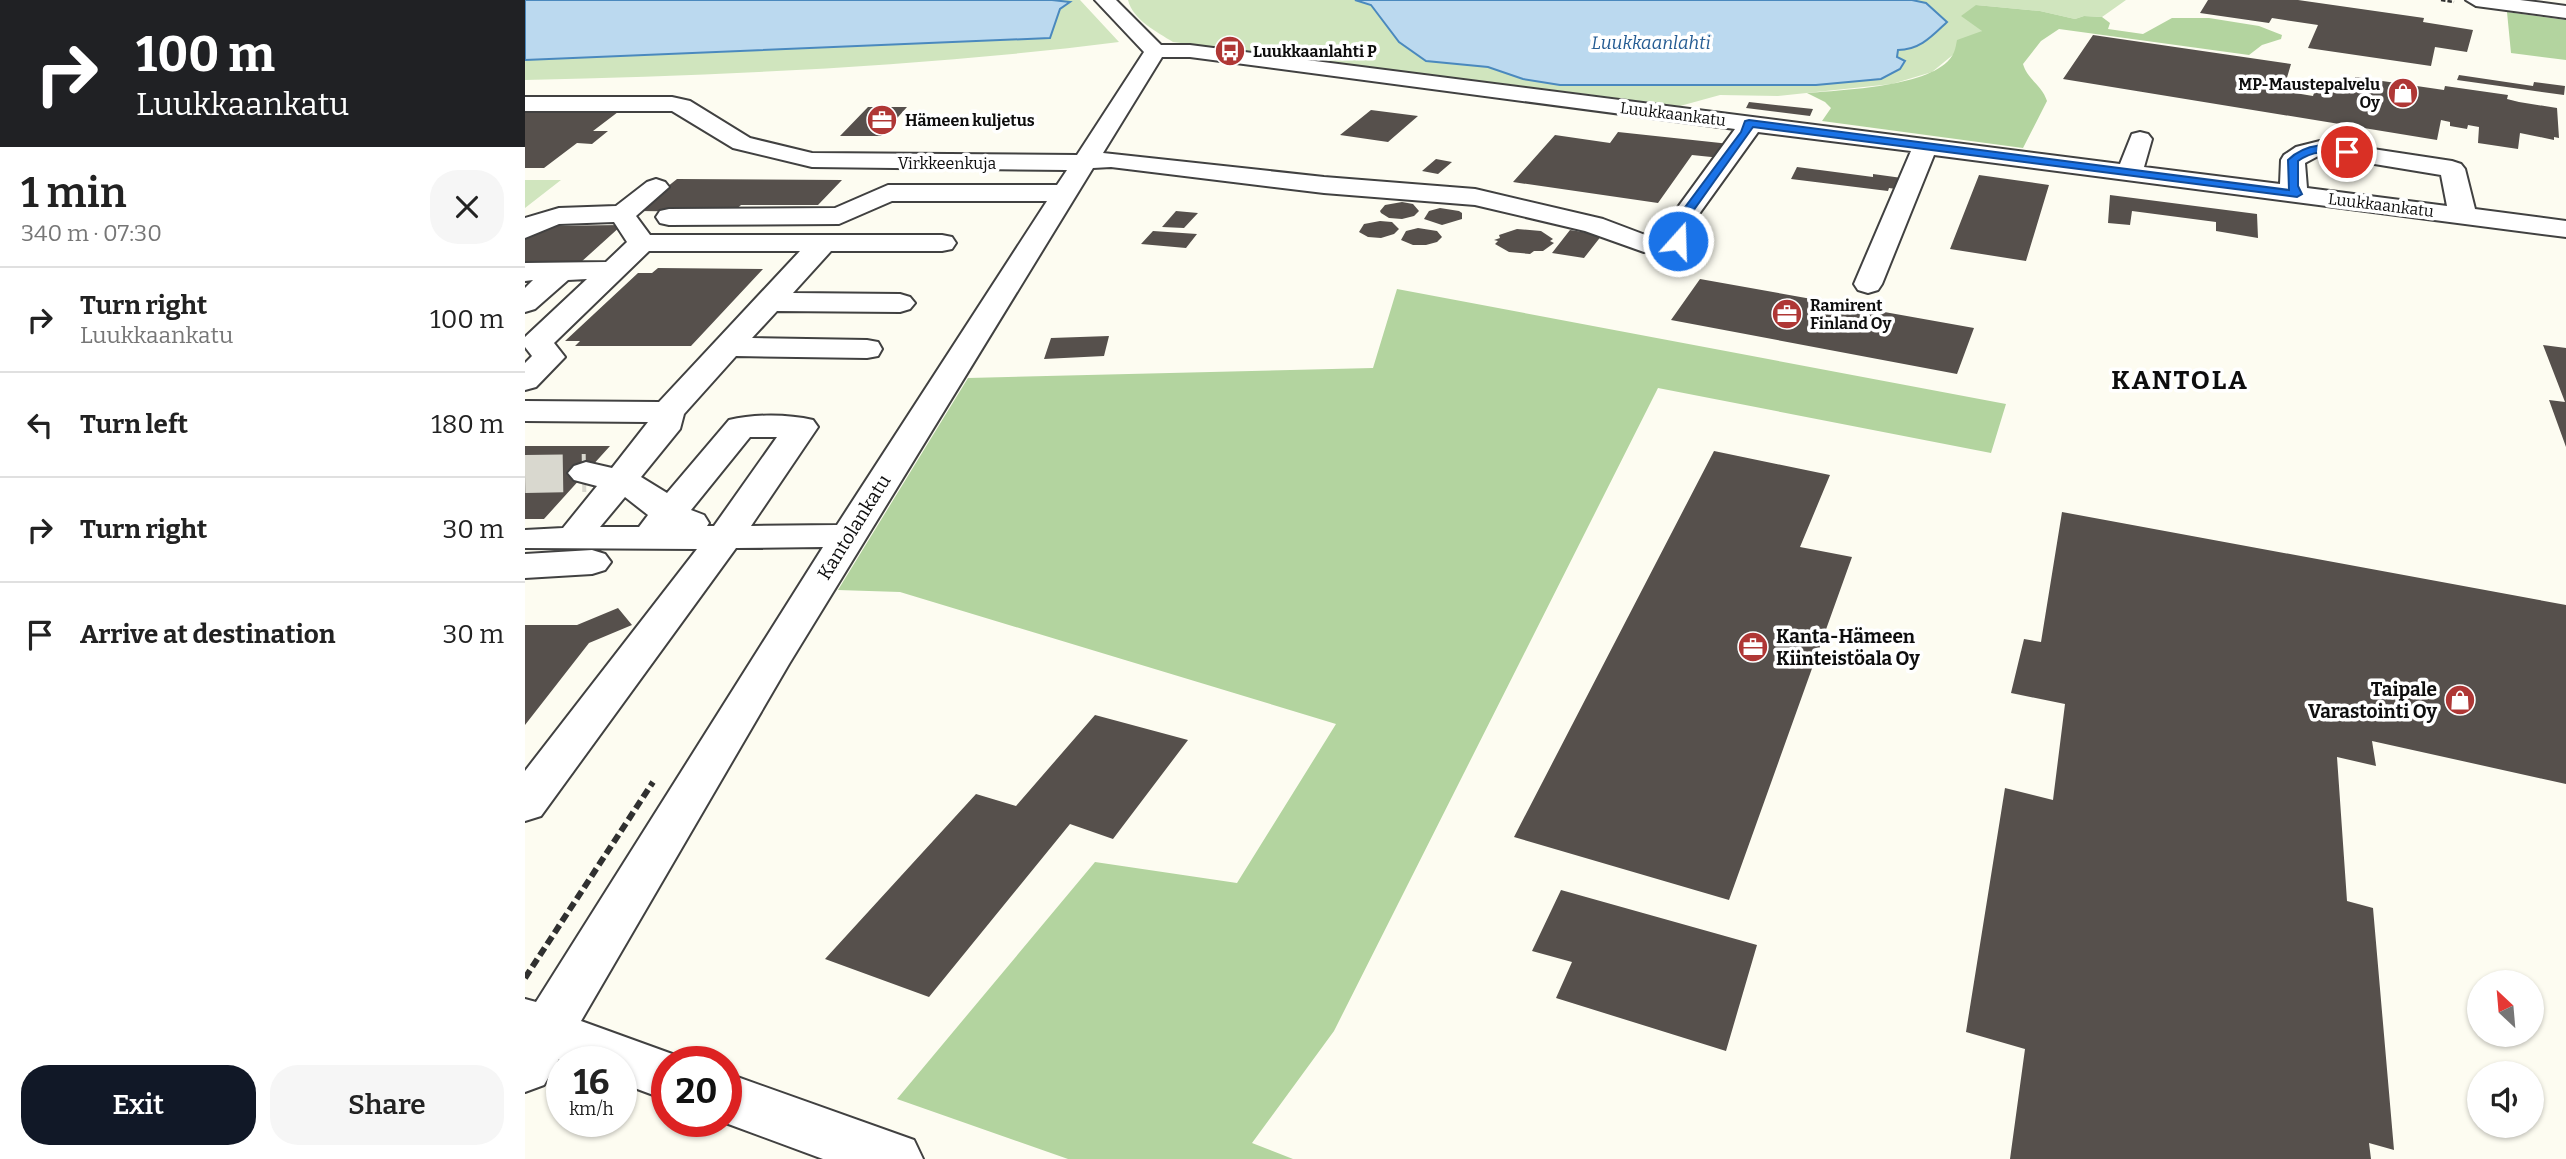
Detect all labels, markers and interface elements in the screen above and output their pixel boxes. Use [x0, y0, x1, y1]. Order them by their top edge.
text: 100 m [136, 25, 275, 84]
icon: right [21, 28, 112, 119]
water label: Luukkaanlahti [1591, 32, 1711, 54]
bus stop icon: Luukkaanlahti P [1213, 34, 1247, 68]
place label: Luukkaanlahti P [1253, 42, 1377, 61]
place label: MP-Maustepalvelu Oy [2238, 75, 2380, 112]
shop icon: MP-Maustepalvelu Oy [2386, 76, 2420, 110]
text: Luukkaankatu [136, 85, 349, 123]
street label: Luukkaankatu [1619, 98, 1727, 130]
office icon: Hämeen kuljetus [865, 103, 899, 137]
place label: Hämeen kuljetus [905, 111, 1035, 130]
pin [2317, 122, 2377, 182]
icon: arrive [2328, 133, 2366, 171]
street label: Virkkeenkuja [898, 154, 997, 173]
text: 1 min [21, 168, 127, 218]
button: close [430, 170, 504, 244]
street label: Luukkaankatu [2327, 189, 2435, 221]
position arrow [1641, 204, 1715, 278]
text: 340 m · 07:30 [21, 219, 162, 247]
text: Turn right [80, 290, 207, 321]
place label: Ramirent Finland Oy [1810, 296, 1891, 333]
office icon: Ramirent Finland Oy [1770, 297, 1804, 331]
icon: right [21, 301, 59, 339]
text: 100 m [430, 304, 504, 335]
text: Luukkaankatu [80, 321, 233, 349]
district label: KANTOLA [2111, 365, 2249, 396]
icon: left [21, 406, 59, 444]
text: Turn left [80, 409, 188, 440]
text: 180 m [431, 409, 504, 440]
street label: Kantolankatu [813, 470, 896, 584]
icon: right [21, 511, 59, 549]
text: Turn right [80, 514, 207, 545]
text: 30 m [443, 514, 504, 545]
icon: arrive [21, 616, 59, 654]
text: Arrive at destination [80, 619, 335, 650]
text: 30 m [443, 619, 504, 650]
place label: Kanta-Hämeen Kiinteistöala Oy [1776, 625, 1920, 670]
office icon: Kanta-Hämeen Kiinteistöala Oy [1736, 630, 1770, 664]
place label: Taipale Varastointi Oy [2308, 678, 2437, 723]
shop icon: Taipale Varastointi Oy [2443, 683, 2477, 717]
north arrow [2467, 970, 2545, 1046]
map controls [2467, 970, 2544, 1138]
speed limit sign: 20 [651, 1046, 742, 1137]
text: 16 [574, 1061, 609, 1103]
button: sound [2467, 1061, 2544, 1138]
button: Exit [21, 1065, 256, 1145]
button: Share [270, 1065, 504, 1145]
text: km/h [569, 1098, 614, 1120]

